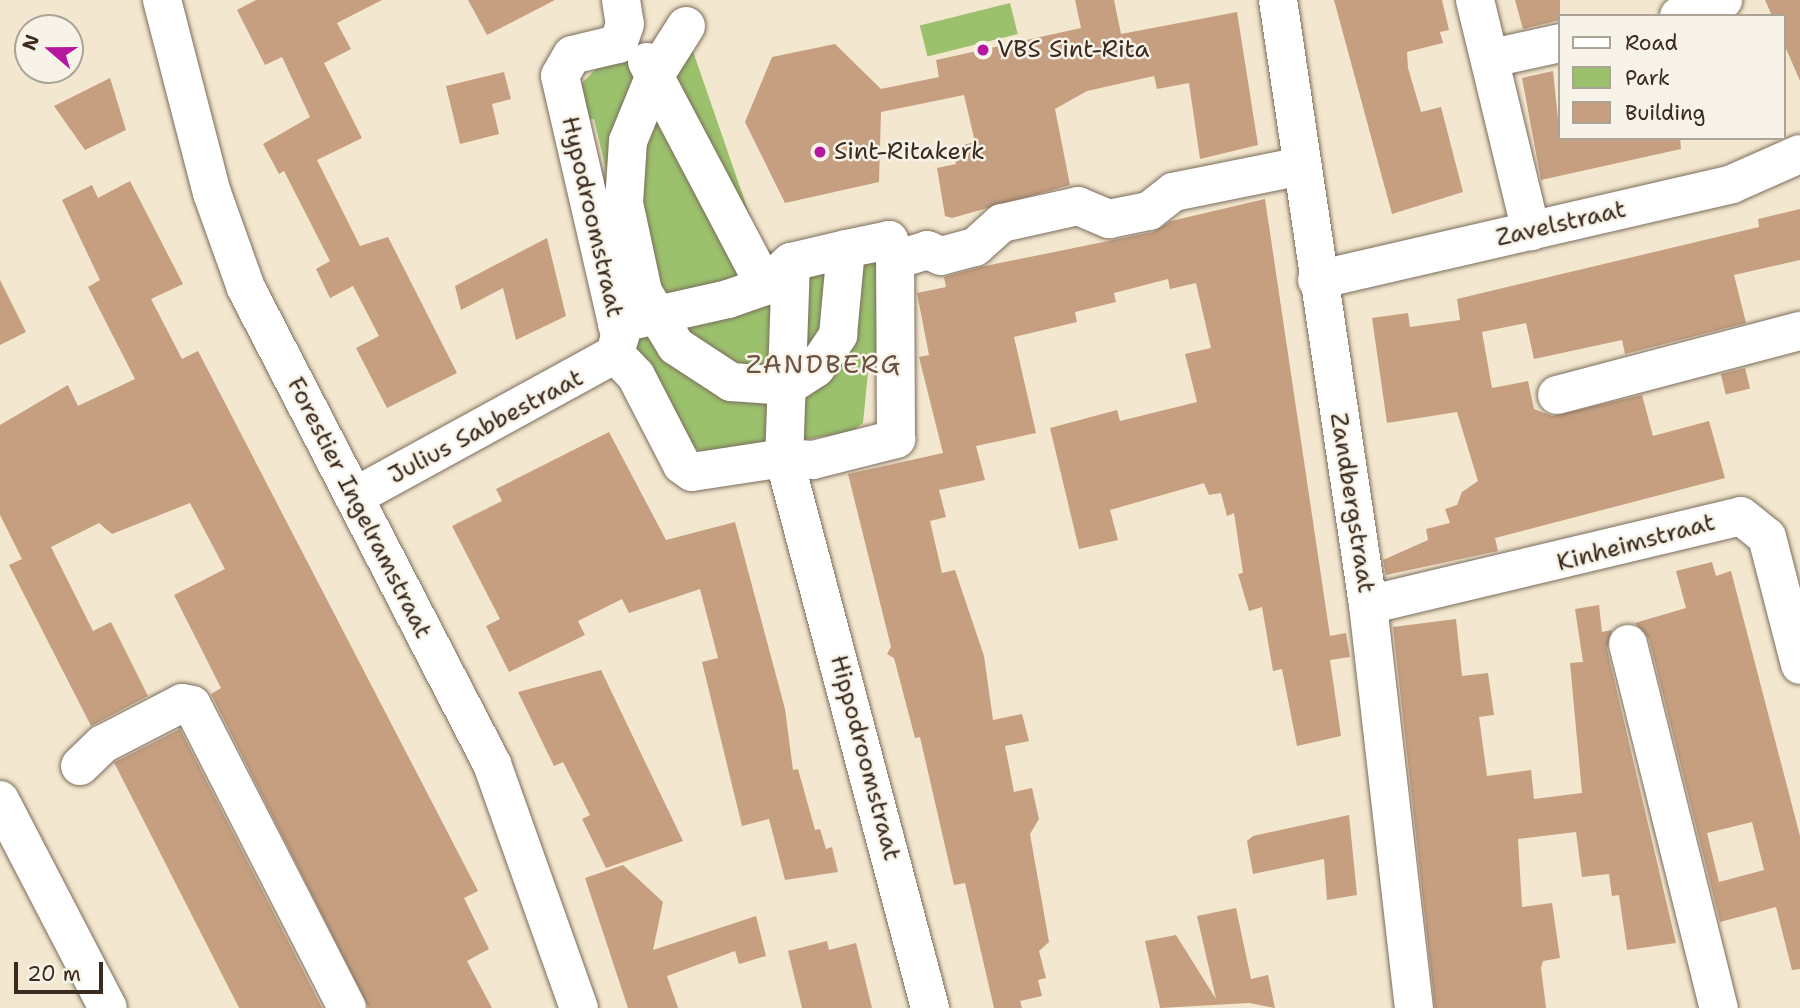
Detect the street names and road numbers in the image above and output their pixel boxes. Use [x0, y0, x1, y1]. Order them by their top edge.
street label: Hypodroomstraat [555, 114, 629, 320]
street label: Zavelstraat [1493, 195, 1629, 253]
street label: Julius Sabbestraat [384, 364, 588, 490]
street label: Forestier Ingelramstraat [281, 373, 437, 643]
street label: Zandbergstraat [1324, 411, 1380, 595]
street label: Kinheimstraat [1554, 508, 1718, 578]
street label: Hippodroomstraat [824, 652, 906, 864]

